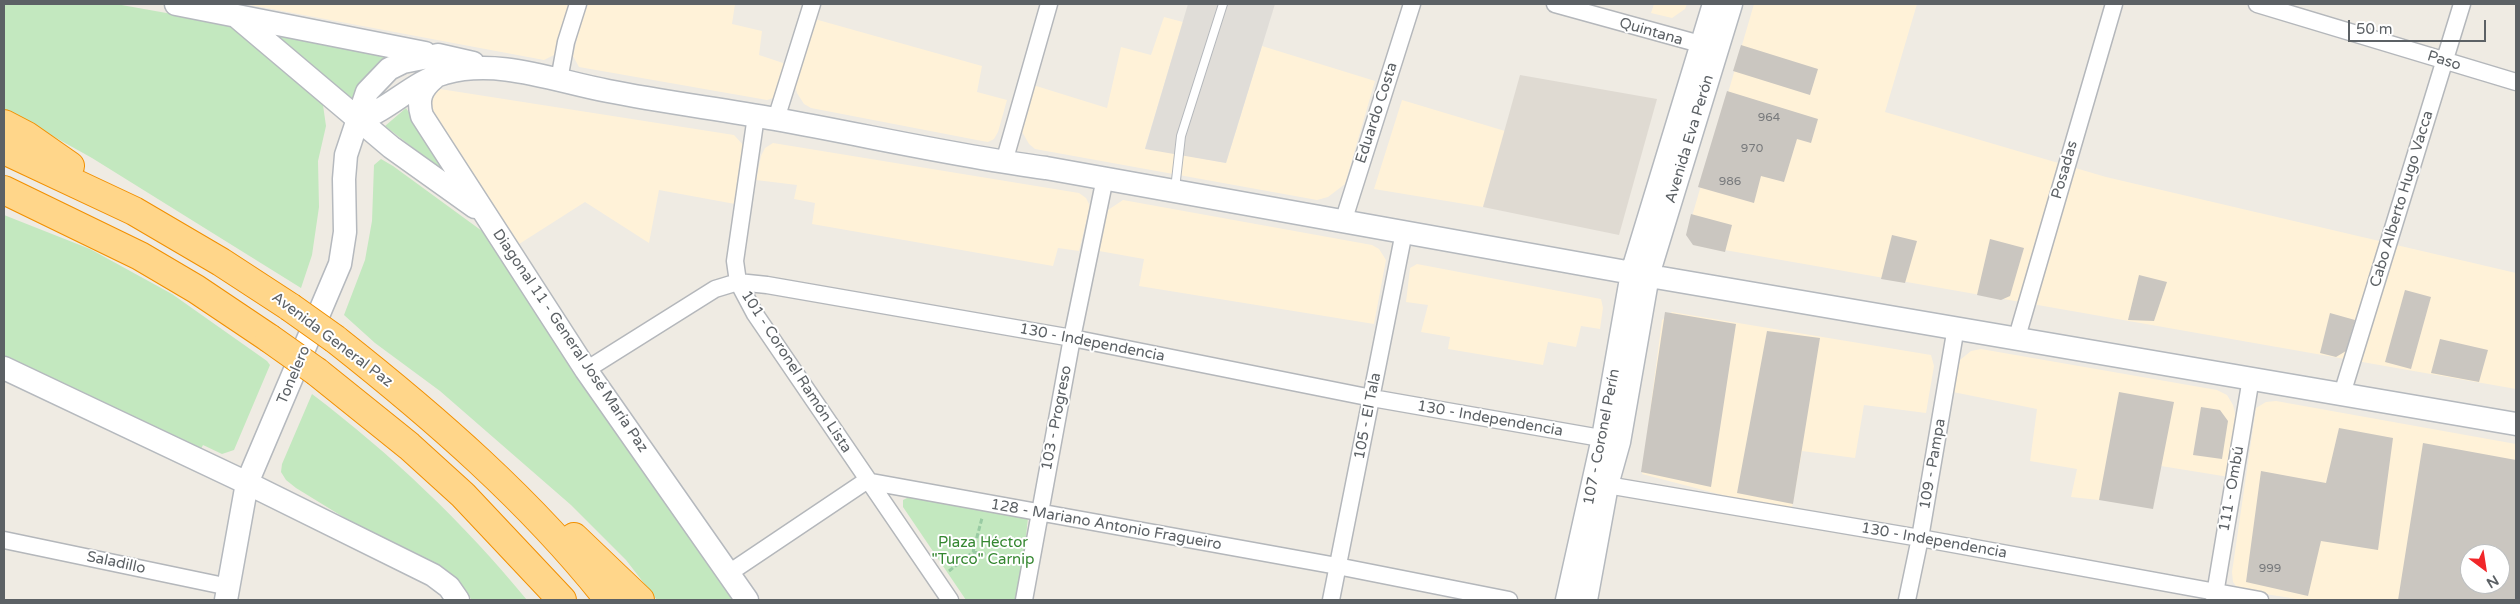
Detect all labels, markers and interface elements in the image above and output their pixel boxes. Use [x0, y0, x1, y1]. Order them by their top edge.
scale bar [2350, 10, 2488, 42]
street label: Quintana [1617, 14, 1685, 50]
text: 50 m [2356, 20, 2393, 38]
street label: Paso [2425, 47, 2463, 75]
street label: Eduardo Costa [1352, 60, 1402, 166]
street label: Avenida Eva Perón [1662, 73, 1718, 205]
street label: Cabo Alberto Hugo Vacca [2367, 109, 2437, 289]
house number: 964 [1758, 111, 1780, 125]
street label: Posadas [2048, 139, 2082, 201]
house number: 970 [1741, 142, 1763, 156]
house number: 986 [1719, 175, 1741, 189]
street label: Diagonal 11 - General José María Paz [488, 226, 652, 456]
street label: 101 - Coronel Ramón Lista [737, 287, 855, 457]
street label: Avenida General Paz [268, 289, 396, 391]
street label: 130 - Independencia [1018, 320, 1166, 366]
street label: Tonelero [274, 343, 314, 407]
street label: 103 - Progreso [1038, 364, 1076, 472]
street label: 107 - Coronel Perín [1580, 367, 1624, 507]
street label: 105 - El Tala [1351, 371, 1385, 461]
street label: 130 - Independencia [1416, 397, 1564, 441]
street label: 109 - Pampa [1916, 417, 1950, 511]
street label: 111 - Ombú [2216, 445, 2248, 533]
street label: 128 - Mariano Antonio Fragueiro [989, 496, 1223, 554]
street label: 130 - Independencia [1860, 519, 2008, 563]
park label: Plaza Héctor "Turco" Carnip [932, 534, 1034, 569]
north arrow [2460, 544, 2510, 594]
street label: Saladillo [85, 548, 147, 578]
house number: 999 [2259, 562, 2281, 576]
text: N [2483, 571, 2502, 592]

